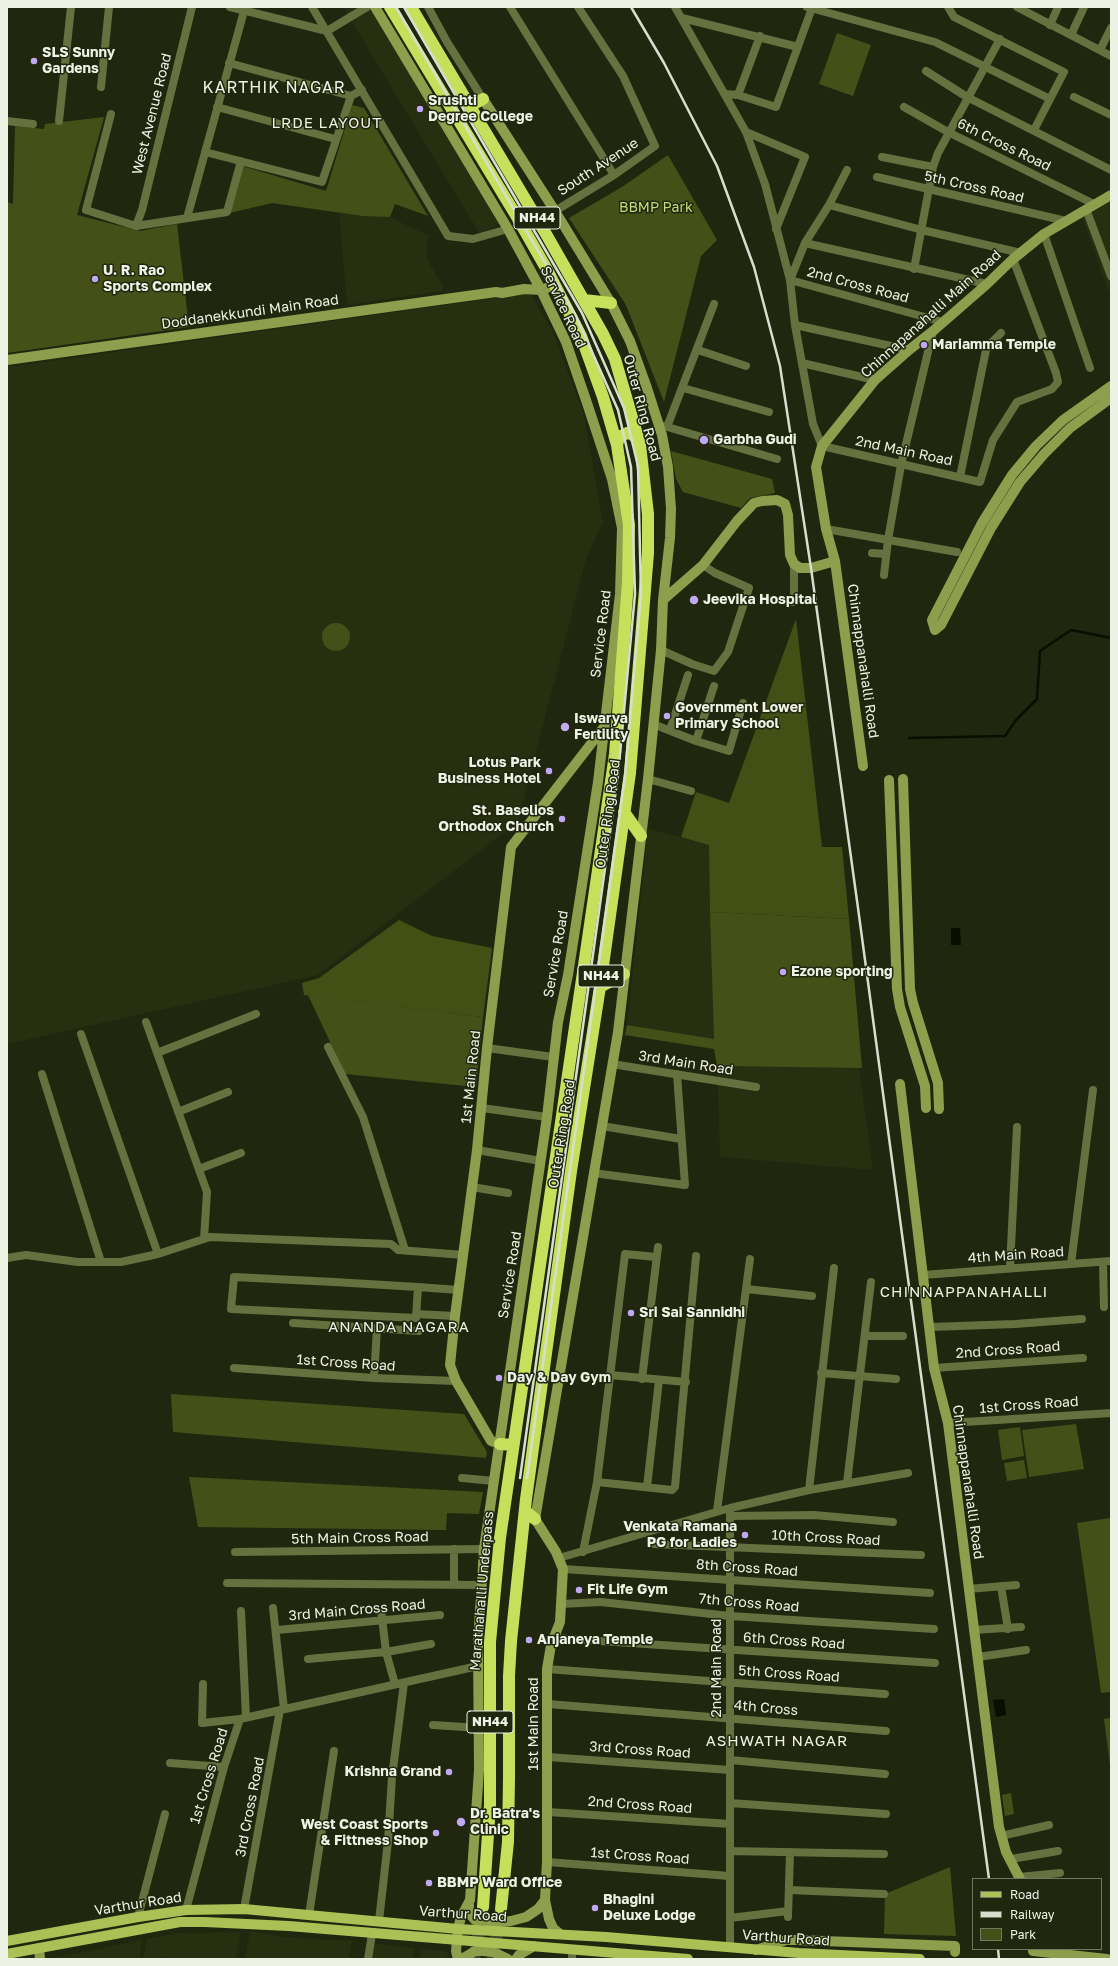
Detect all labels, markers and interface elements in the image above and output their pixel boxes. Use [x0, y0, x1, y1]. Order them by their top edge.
place label: SLS Sunny Gardens [42, 45, 115, 78]
street label: West Avenue Road [129, 51, 175, 177]
marker: SLS Sunny Gardens [29, 56, 39, 66]
district label: KARTHIK NAGAR [202, 78, 346, 98]
place label: Srushti Degree College [428, 93, 533, 126]
marker: Srushti Degree College [415, 104, 425, 114]
district label: LRDE LAYOUT [271, 114, 383, 132]
street label: 6th Cross Road [954, 115, 1054, 175]
street label: South Avenue [554, 135, 642, 199]
street label: 5th Cross Road [923, 167, 1025, 207]
park label: BBMP Park [619, 200, 693, 216]
road number: NH44 [514, 207, 560, 229]
street label: Chinnapanahalli Main Road [857, 247, 1005, 381]
place label: U. R. Rao Sports Complex [103, 263, 212, 296]
street label: 2nd Cross Road [805, 263, 911, 307]
street label: Service Road [537, 264, 589, 350]
marker: U. R. Rao Sports Complex [90, 274, 100, 284]
street label: Doddanekkundi Main Road [160, 291, 340, 333]
place label: Mariamma Temple [932, 337, 1056, 353]
marker: Mariamma Temple [919, 340, 929, 350]
street label: Outer Ring Road [620, 353, 664, 463]
place label: Garbha Gudi [713, 432, 797, 448]
street label: 2nd Main Road [854, 432, 954, 470]
marker: Garbha Gudi [698, 434, 710, 446]
street label: Chinnappanahalli Road [844, 583, 882, 739]
street label: Service Road [587, 589, 615, 679]
place label: Jeevika Hospital [703, 592, 817, 608]
marker: Jeevika Hospital [688, 594, 700, 606]
place label: Government Lower Primary School [675, 700, 803, 732]
place label: Iswarya Fertility [574, 711, 628, 744]
marker: Government Lower Primary School [662, 711, 672, 721]
marker: Iswarya Fertility [559, 721, 571, 733]
place label: Lotus Park Business Hotel [438, 755, 541, 788]
street label: Outer Ring Road [592, 758, 624, 870]
marker: Lotus Park Business Hotel [544, 766, 554, 776]
place label: St. Baselios Orthodox Church [438, 803, 554, 836]
marker: St. Baselios Orthodox Church [557, 814, 567, 824]
street label: Service Road [540, 909, 572, 999]
place label: Ezone sporting [791, 964, 893, 980]
road number: NH44 [578, 965, 624, 987]
marker: Ezone sporting [778, 967, 788, 977]
street label: 1st Main Road [458, 1030, 484, 1124]
street label: 3rd Main Road [637, 1047, 735, 1079]
street label: Outer Ring Road [545, 1078, 579, 1190]
street label: Service Road [495, 1230, 525, 1320]
street label: 4th Main Road [967, 1243, 1065, 1267]
district label: CHINNAPPANAHALLI [880, 1283, 1048, 1301]
place label: Sri Sai Sannidhi [639, 1305, 745, 1321]
marker: Sri Sai Sannidhi [626, 1308, 636, 1318]
district label: ANANDA NAGARA [328, 1318, 470, 1336]
street label: 2nd Cross Road [955, 1338, 1061, 1362]
street label: 1st Cross Road [296, 1351, 396, 1375]
place label: Day & Day Gym [507, 1370, 611, 1386]
marker: Day & Day Gym [494, 1373, 504, 1383]
street label: 1st Cross Road [979, 1393, 1079, 1417]
street label: Chinnappanahalli Road [949, 1404, 987, 1560]
street label: Marathahalli Underpass [467, 1510, 497, 1672]
place label: Venkata Ramana PG for Ladies [623, 1519, 737, 1552]
street label: 10th Cross Road [771, 1527, 881, 1549]
street label: 5th Main Cross Road [291, 1528, 429, 1548]
marker: Venkata Ramana PG for Ladies [740, 1530, 750, 1540]
street label: 8th Cross Road [695, 1556, 799, 1580]
place label: Fit Life Gym [587, 1582, 668, 1598]
marker: Fit Life Gym [574, 1585, 584, 1595]
street label: 7th Cross Road [698, 1590, 800, 1616]
street label: 3rd Main Cross Road [288, 1596, 426, 1624]
street label: 2nd Main Road [709, 1619, 725, 1717]
street label: 6th Cross Road [743, 1629, 845, 1653]
place label: Anjaneya Temple [537, 1632, 653, 1648]
marker: Anjaneya Temple [524, 1635, 534, 1645]
street label: 5th Cross Road [738, 1662, 840, 1686]
street label: 1st Main Road [526, 1677, 542, 1771]
street label: 4th Cross [733, 1697, 799, 1719]
road number: NH44 [467, 1711, 513, 1733]
street label: 1st Cross Road [186, 1726, 232, 1826]
district label: ASHWATH NAGAR [706, 1732, 848, 1750]
street label: 3rd Cross Road [589, 1738, 691, 1762]
street label: 3rd Cross Road [232, 1756, 268, 1858]
place label: Krishna Grand [344, 1764, 441, 1780]
marker: Krishna Grand [444, 1767, 454, 1777]
street label: 2nd Cross Road [587, 1793, 693, 1817]
place label: Dr. Batra's Clinic [470, 1806, 540, 1838]
marker: Dr. Batra's Clinic [455, 1816, 467, 1828]
place label: West Coast Sports & Fittness Shop [301, 1817, 428, 1850]
marker: West Coast Sports & Fittness Shop [431, 1828, 441, 1838]
street label: 1st Cross Road [590, 1844, 690, 1868]
place label: BBMP Ward Office [437, 1875, 562, 1891]
marker: BBMP Ward Office [424, 1878, 434, 1888]
legend [972, 1878, 1102, 1950]
text: Road [1010, 1887, 1039, 1902]
street label: Varthur Road [93, 1889, 183, 1919]
place label: Bhagini Deluxe Lodge [603, 1892, 696, 1924]
street label: Varthur Road [418, 1903, 508, 1925]
marker: Bhagini Deluxe Lodge [590, 1903, 600, 1913]
text: Railway [1010, 1907, 1055, 1922]
street label: Varthur Road [741, 1927, 831, 1949]
text: Park [1010, 1927, 1036, 1942]

